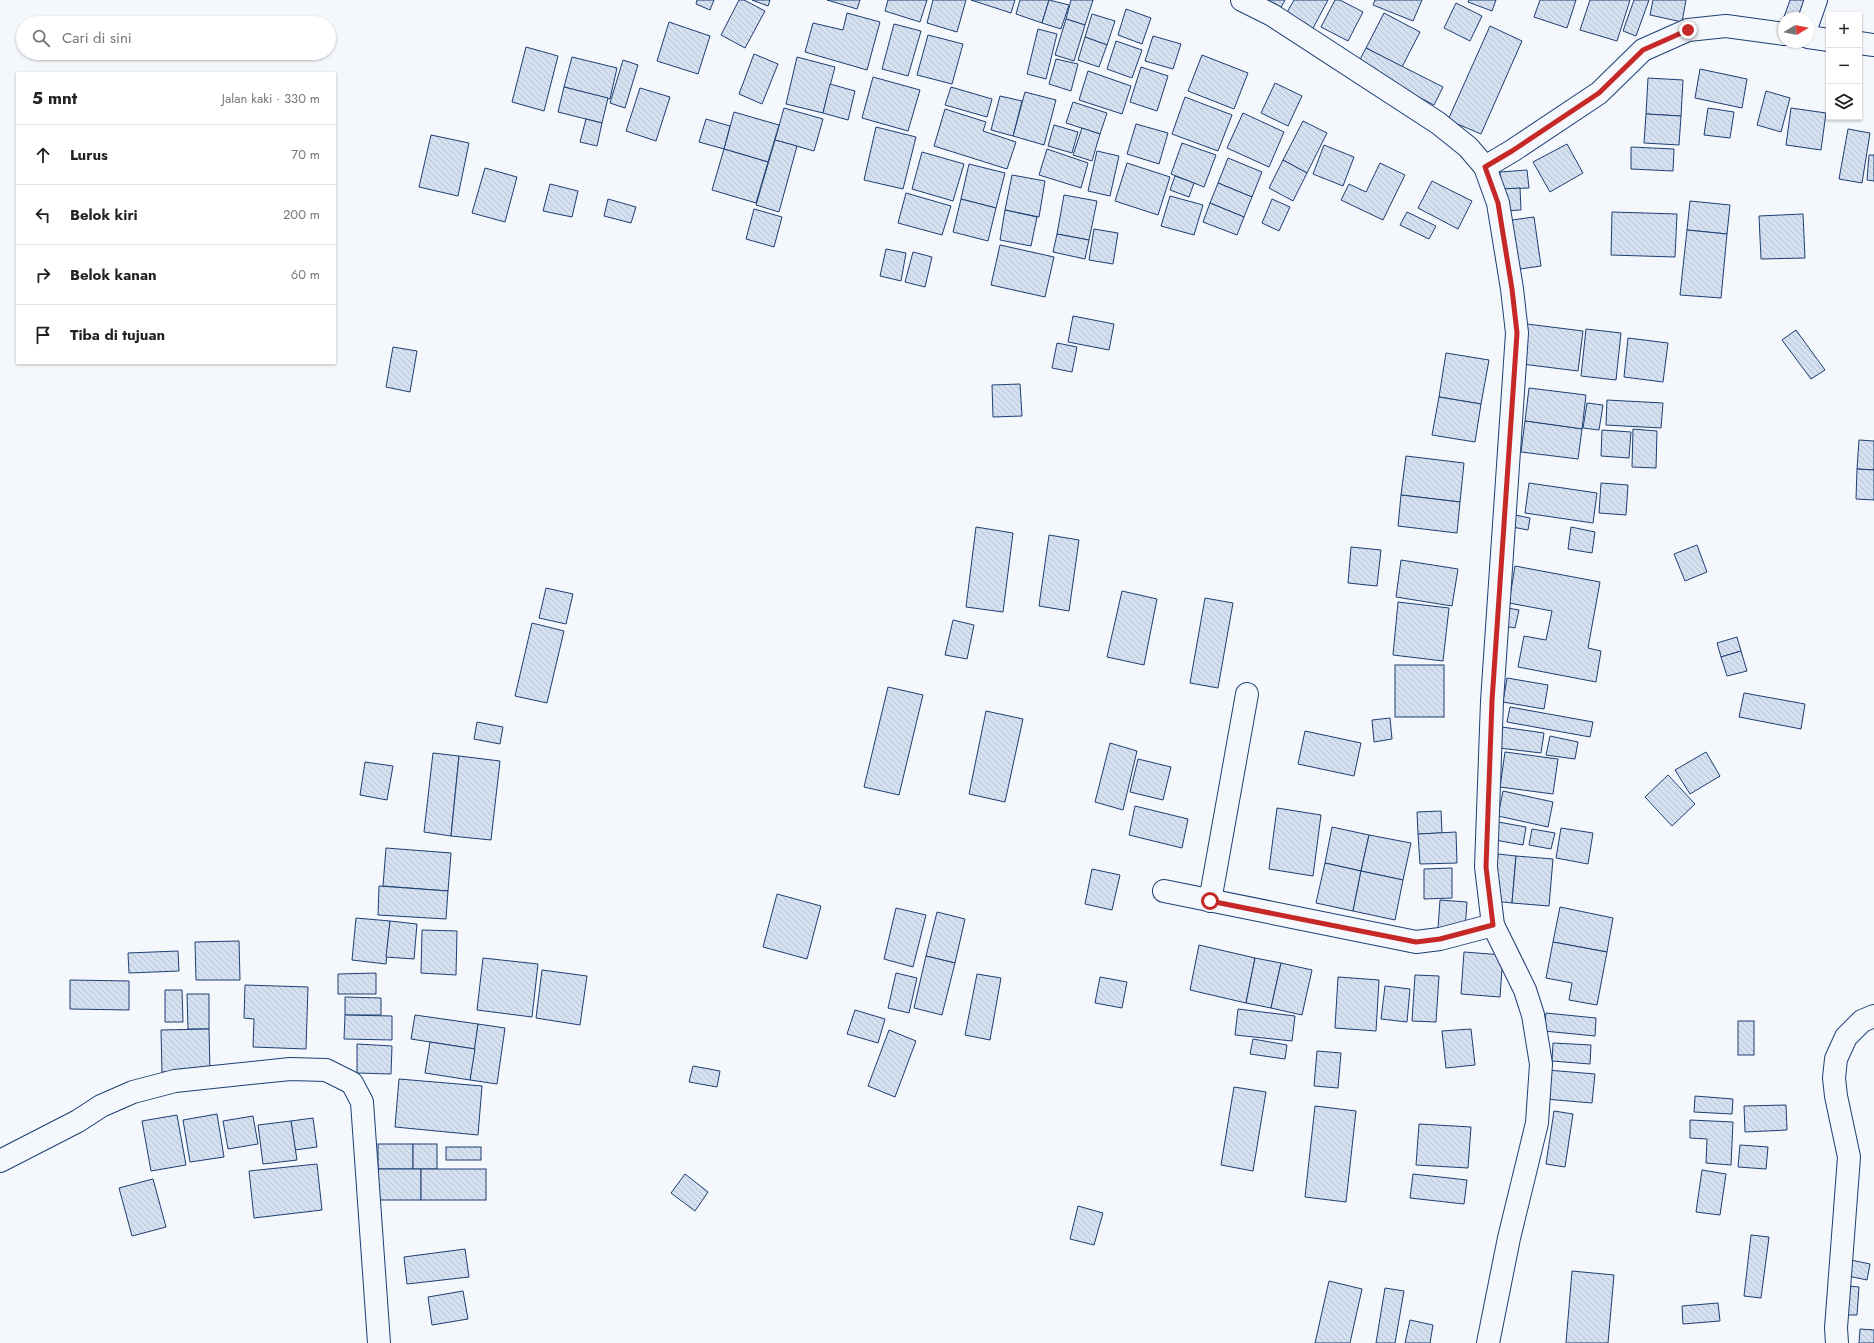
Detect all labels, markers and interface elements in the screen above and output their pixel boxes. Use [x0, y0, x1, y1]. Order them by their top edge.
north arrow [1778, 12, 1814, 48]
map controls [1826, 12, 1862, 120]
button: + [1826, 12, 1862, 48]
search box [16, 16, 336, 60]
route end [1679, 21, 1697, 39]
icon: search [30, 27, 52, 49]
text: Cari di sini [62, 27, 132, 49]
button: − [1826, 48, 1862, 84]
button: layers [1826, 84, 1862, 120]
text: 5 mnt [32, 86, 77, 110]
text: Jalan kaki · 330 m [222, 89, 320, 108]
icon: ahead [32, 144, 54, 166]
text: Lurus [70, 144, 108, 166]
text: 70 m [291, 145, 320, 164]
icon: left [32, 204, 54, 226]
text: Belok kiri [70, 204, 138, 226]
text: 200 m [283, 205, 320, 224]
icon: right [32, 264, 54, 286]
text: Belok kanan [70, 264, 157, 286]
text: 60 m [291, 265, 320, 284]
icon: arrive [32, 324, 54, 346]
text: Tiba di tujuan [70, 324, 165, 346]
route start [1201, 892, 1219, 910]

